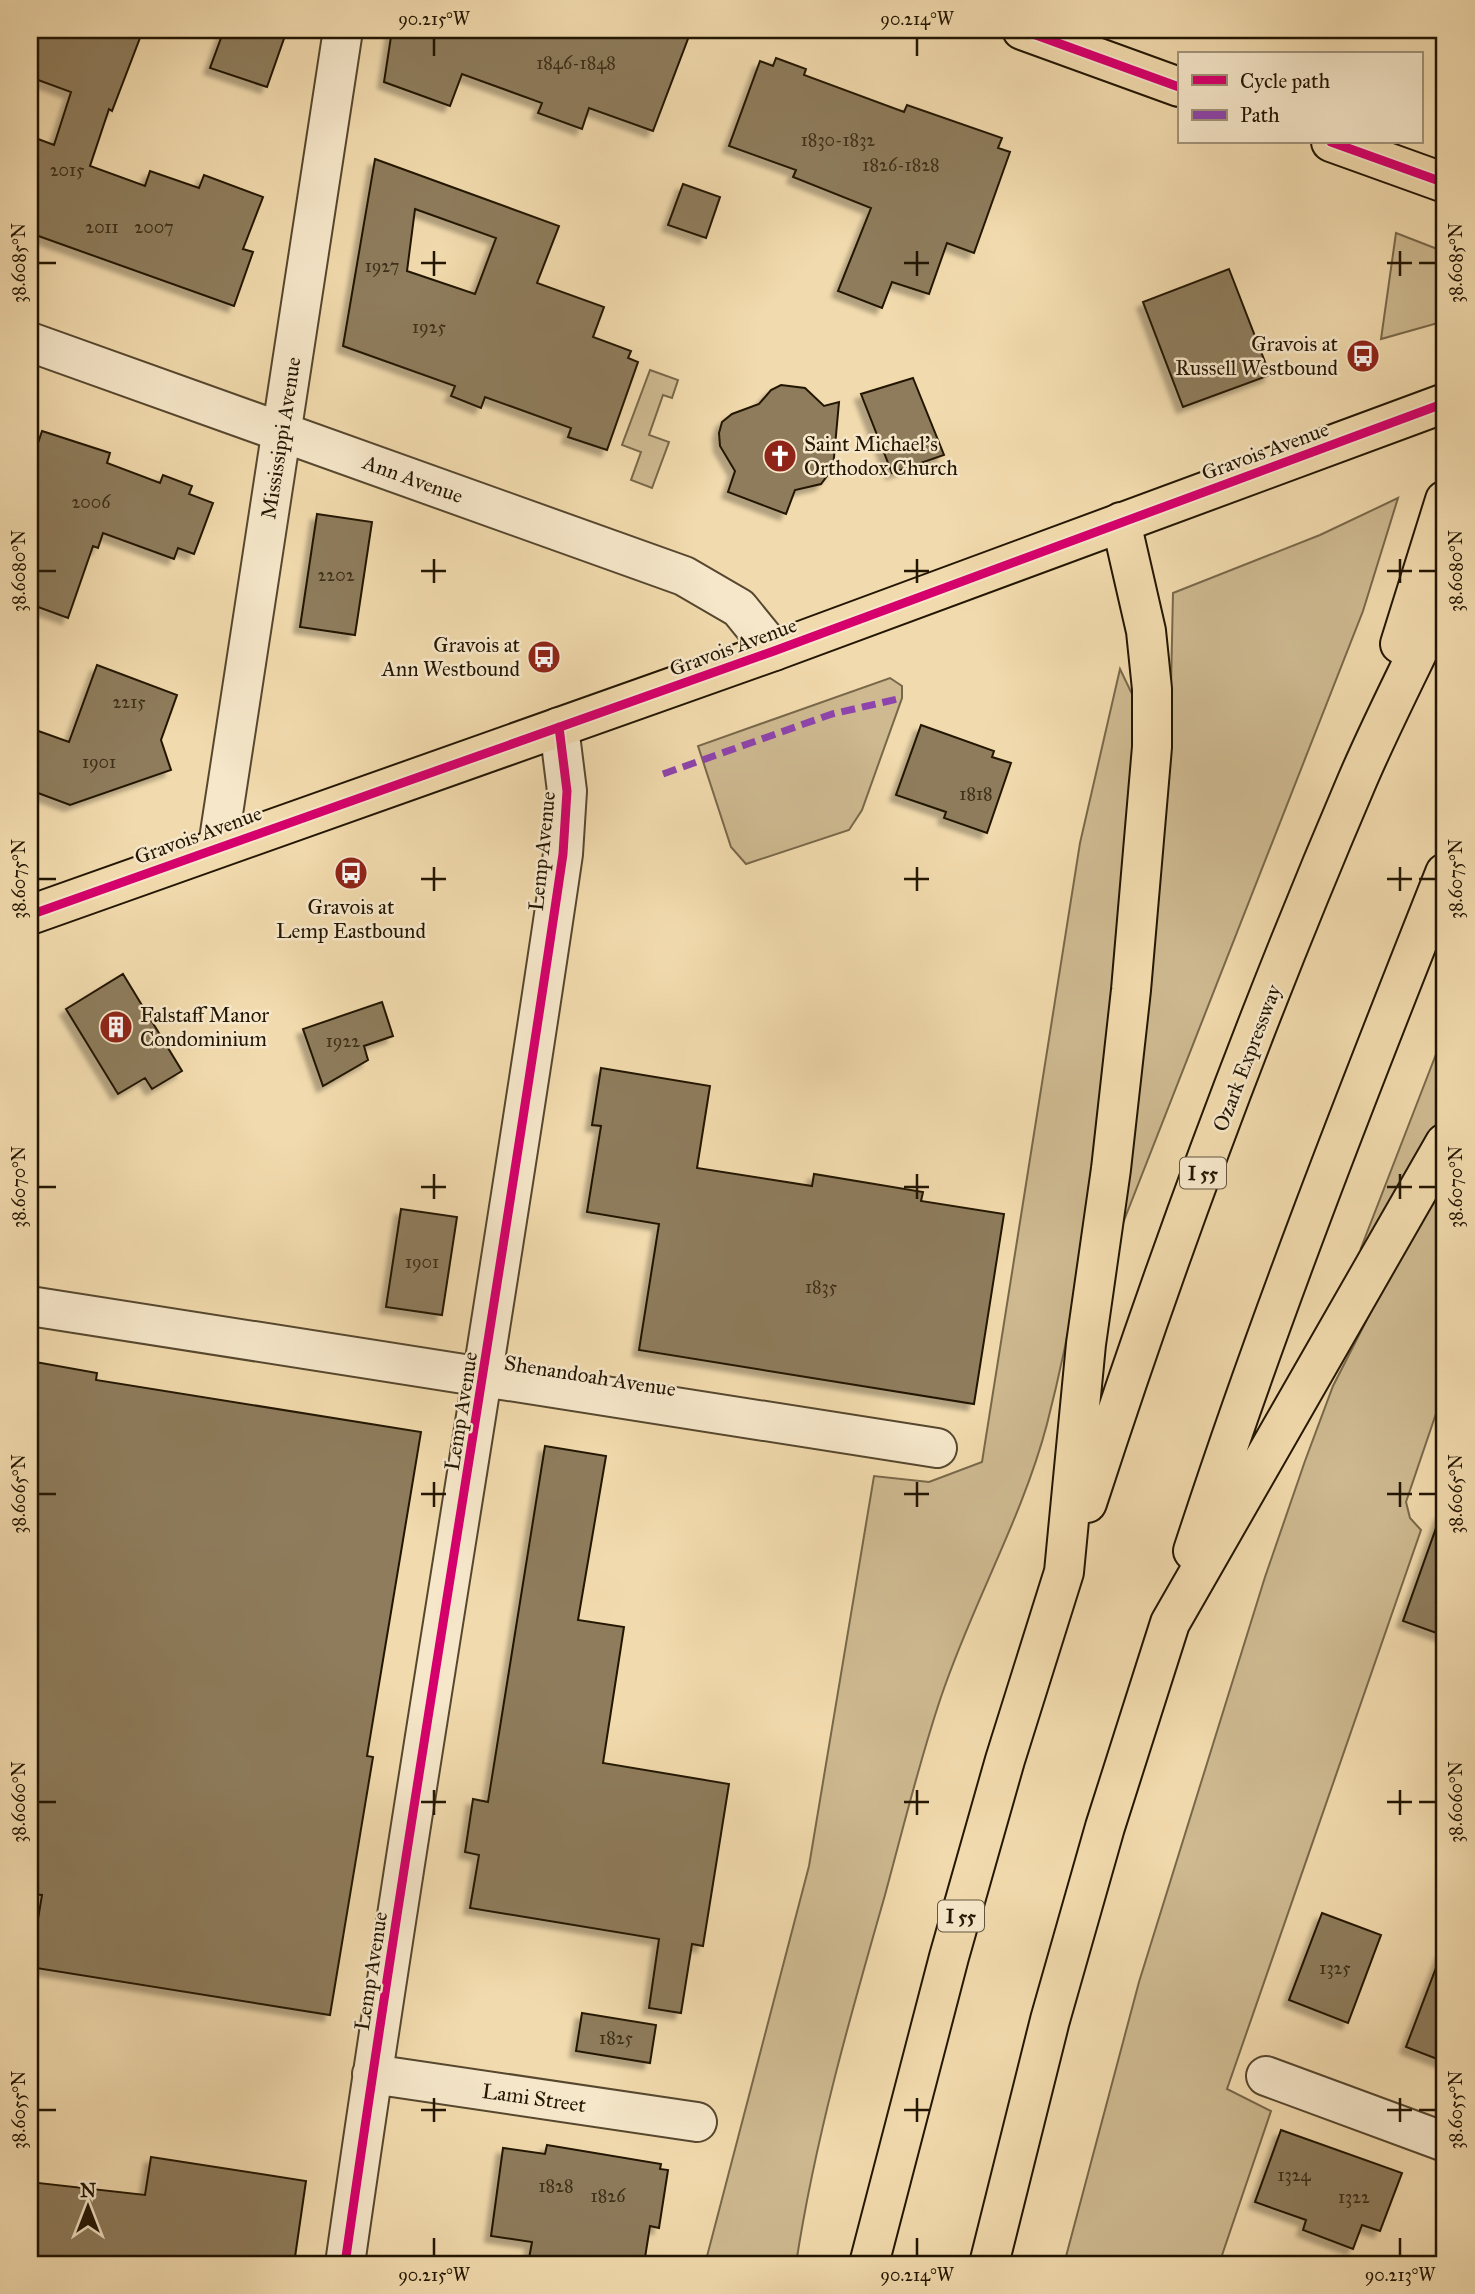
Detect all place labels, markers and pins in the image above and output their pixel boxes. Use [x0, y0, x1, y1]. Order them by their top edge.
place label: Gravois at Russell Westbound [1175, 331, 1339, 381]
bus stop icon: Gravois at Russell Westbound [1344, 337, 1382, 375]
place label: Saint Michael's Orthodox Church [804, 431, 958, 481]
church icon: Saint Michael's Orthodox Church [761, 437, 799, 475]
place label: Gravois at Ann Westbound [381, 632, 521, 682]
bus stop icon: Gravois at Ann Westbound [525, 638, 563, 676]
bus stop icon: Gravois at Lemp Eastbound [332, 854, 370, 892]
place label: Gravois at Lemp Eastbound [276, 894, 426, 944]
place label: Falstaff Manor Condominium [140, 1002, 269, 1052]
building icon: Falstaff Manor Condominium [97, 1008, 135, 1046]

